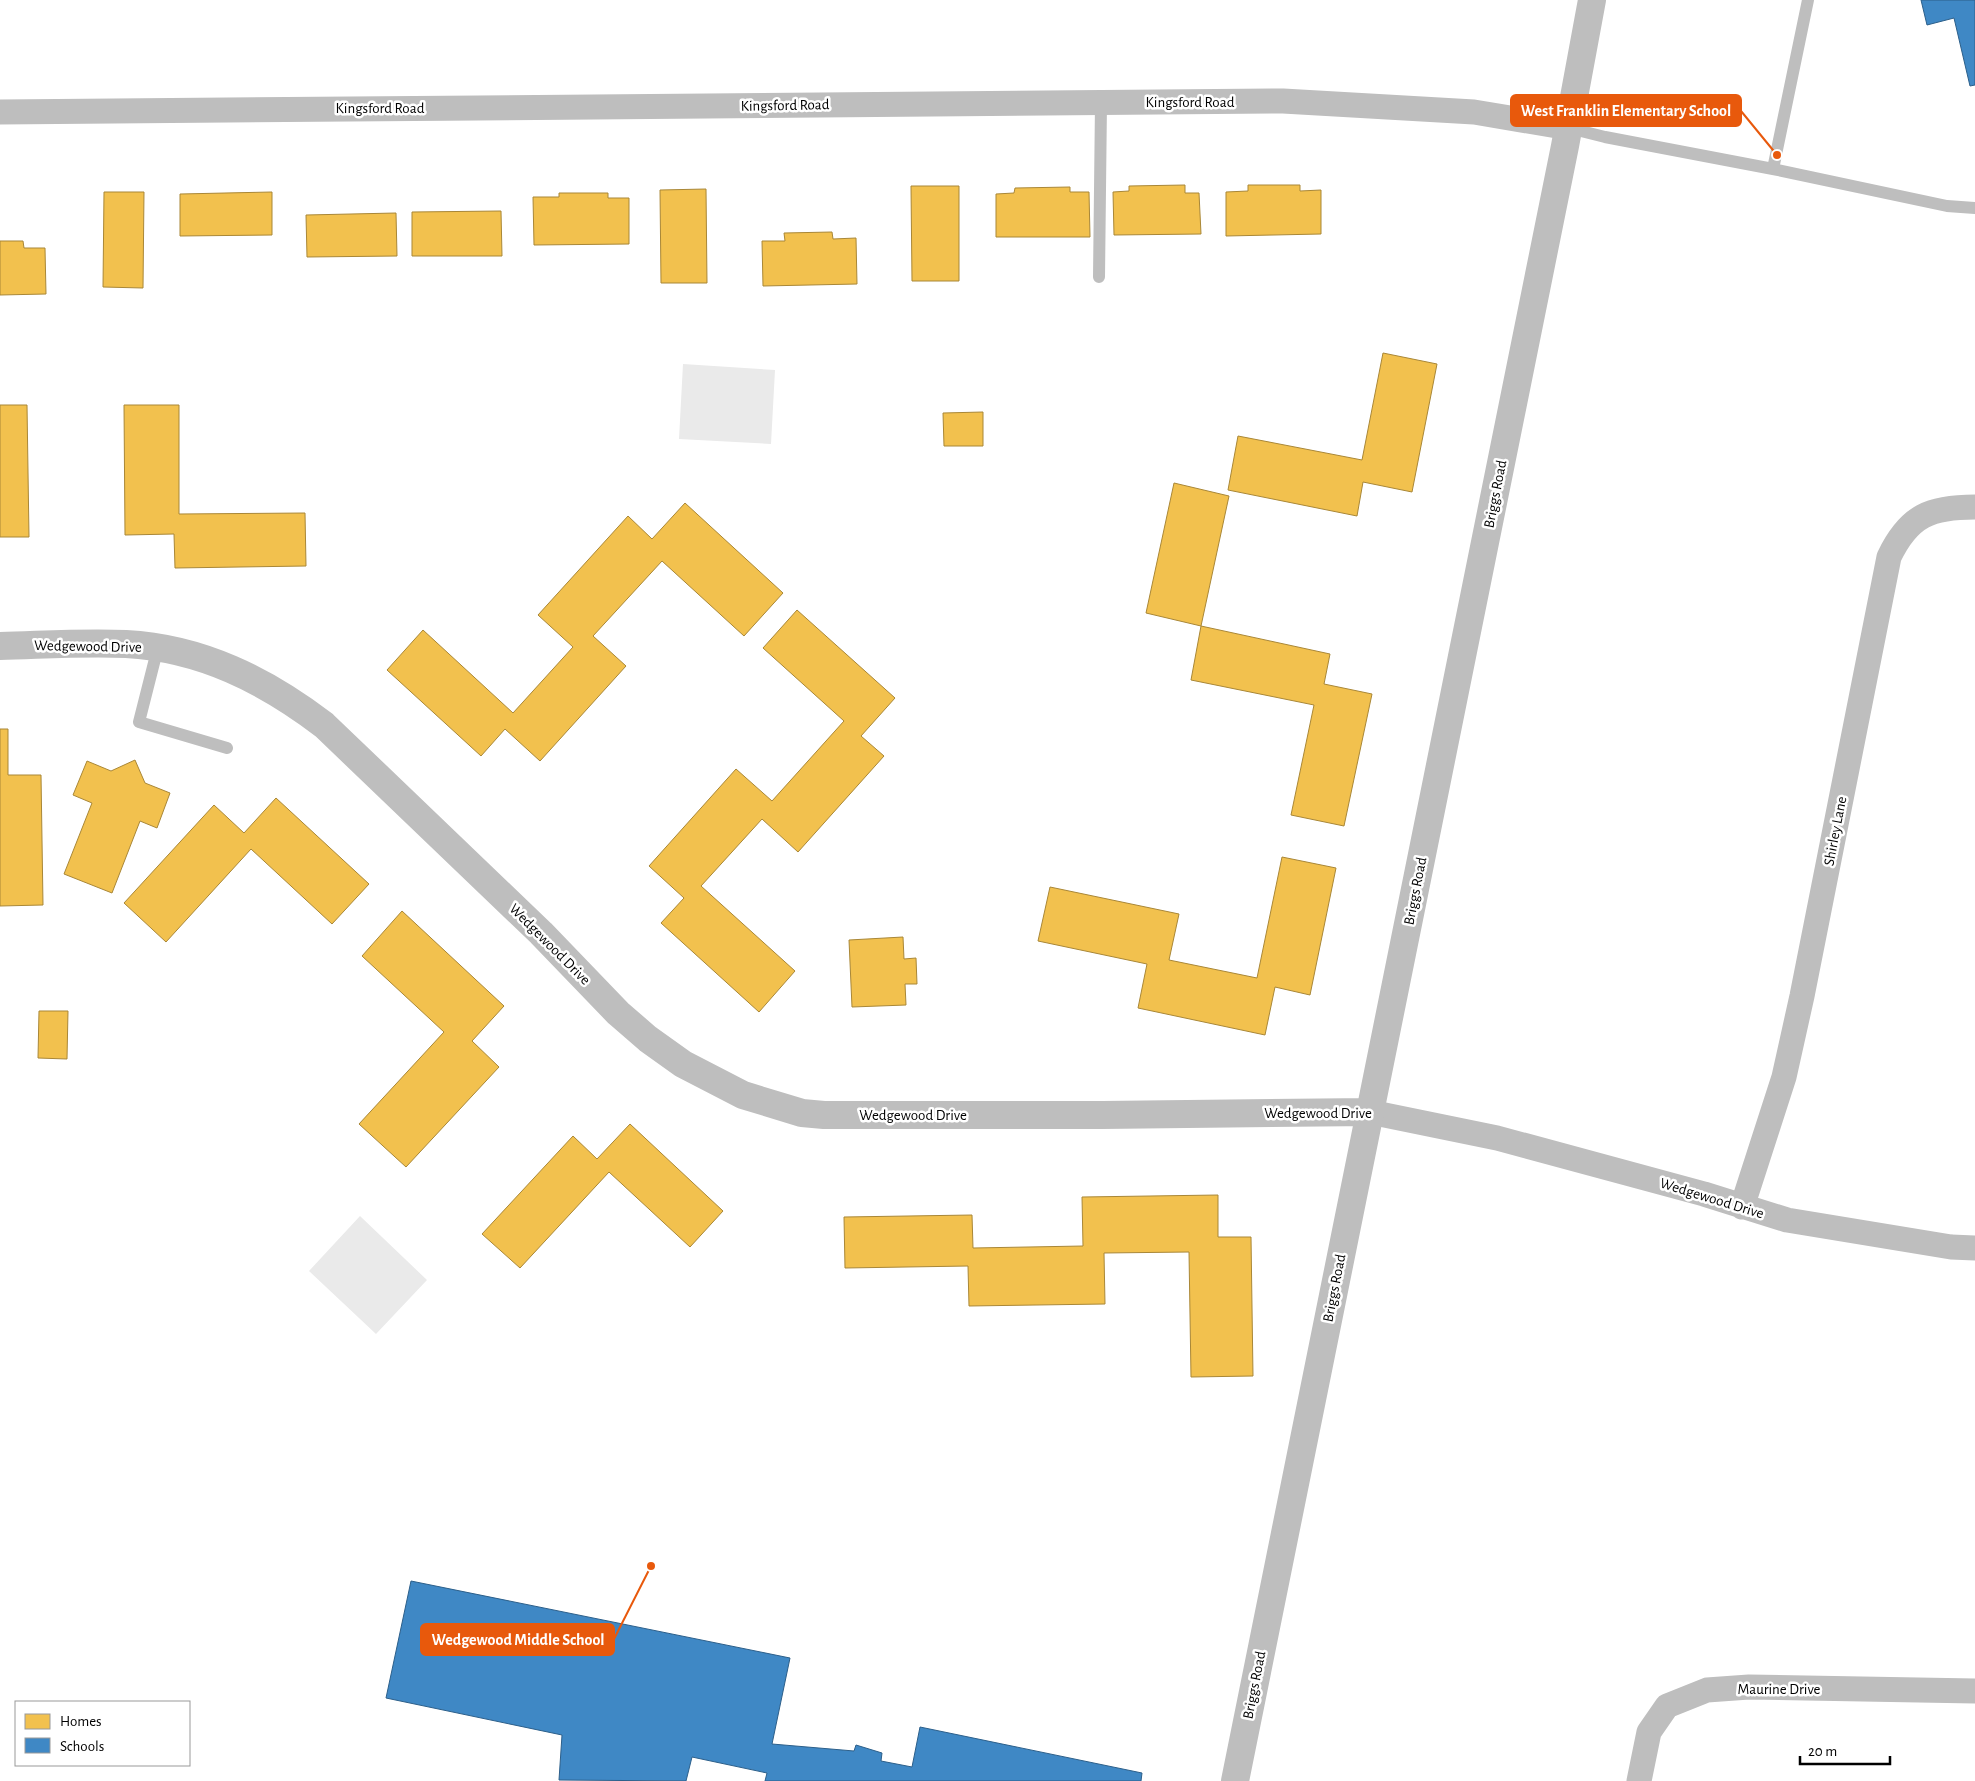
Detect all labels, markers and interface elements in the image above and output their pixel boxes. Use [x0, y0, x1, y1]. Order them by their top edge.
street label: Kingsford Road [1146, 95, 1235, 110]
callout: West Franklin Elementary School [1511, 95, 1741, 126]
street label: Kingsford Road [740, 97, 830, 114]
street label: Kingsford Road [336, 101, 425, 116]
text: West Franklin Elementary School [1521, 103, 1731, 120]
street label: Briggs Road [1482, 459, 1509, 529]
street label: Wedgewood Drive [34, 638, 142, 655]
street label: Shirley Lane [1821, 795, 1850, 867]
street label: Briggs Road [1402, 856, 1429, 926]
street label: Wedgewood Drive [506, 901, 593, 988]
street label: Wedgewood Drive [1264, 1106, 1372, 1121]
street label: Wedgewood Drive [859, 1108, 967, 1123]
street label: Wedgewood Drive [1658, 1176, 1766, 1221]
street label: Briggs Road [1321, 1253, 1348, 1323]
callout: Wedgewood Middle School [421, 1624, 614, 1655]
text: Wedgewood Middle School [431, 1632, 605, 1648]
street label: Briggs Road [1241, 1650, 1268, 1720]
street label: Maurine Drive [1738, 1682, 1821, 1697]
legend [15, 1701, 190, 1766]
text: Homes [60, 1714, 102, 1729]
scale bar [1800, 1734, 1890, 1766]
text: Schools [60, 1739, 104, 1754]
text: 20 m [1808, 1744, 1837, 1759]

